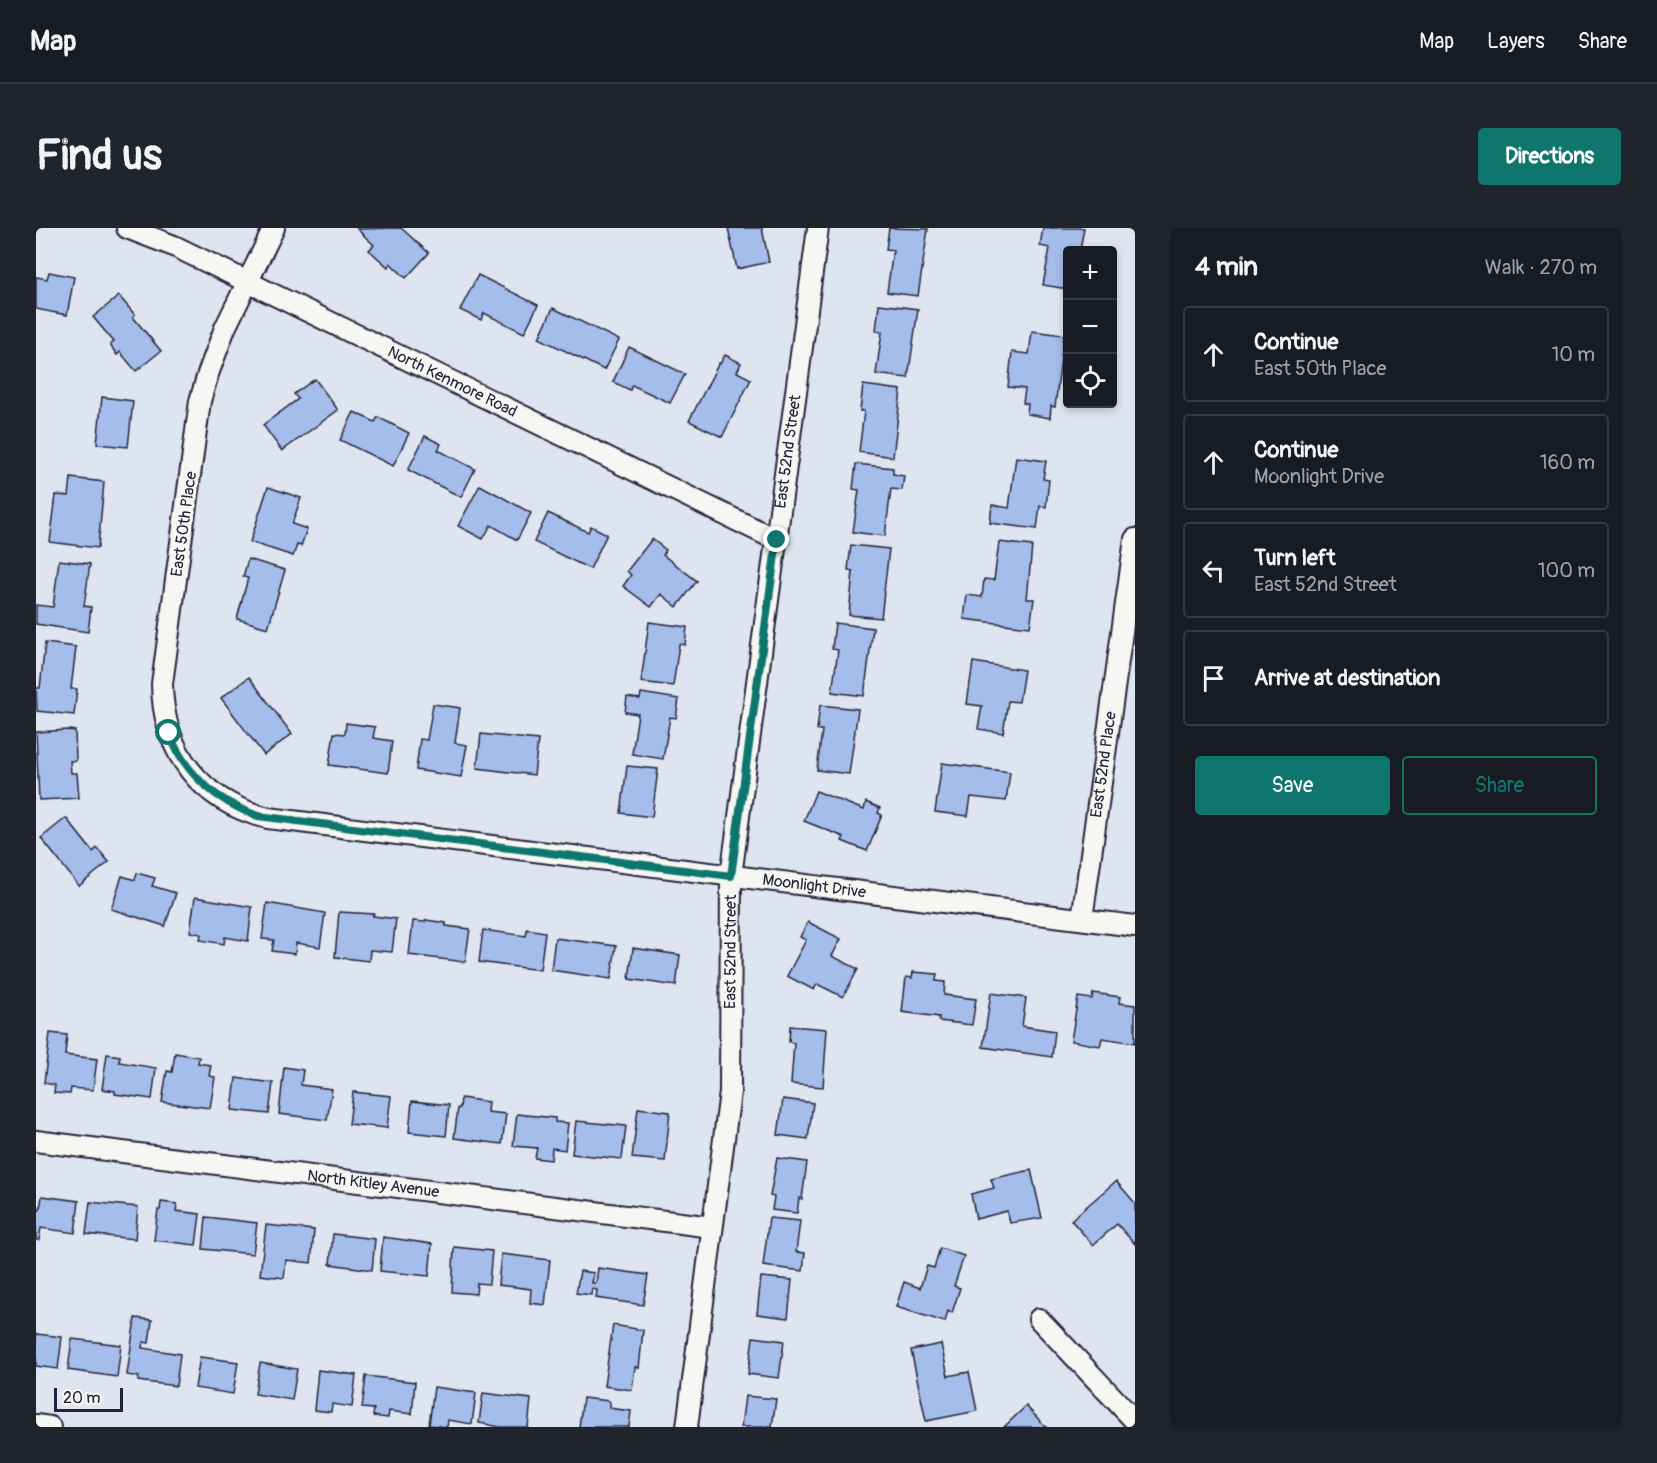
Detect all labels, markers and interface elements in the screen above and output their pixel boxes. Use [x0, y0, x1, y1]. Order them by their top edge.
text: Map [30, 24, 76, 59]
text: Map [1419, 28, 1454, 55]
text: Layers [1487, 28, 1545, 55]
text: Share [1578, 28, 1627, 55]
button: Directions [1478, 128, 1621, 185]
text: Find us [36, 130, 162, 182]
map controls [1063, 246, 1117, 408]
button: + [1063, 246, 1117, 300]
text: 4 min [1195, 251, 1258, 283]
text: Walk · 270 m [1485, 255, 1597, 280]
button: − [1063, 300, 1117, 354]
text: Continue [1254, 328, 1338, 356]
icon: ahead [1197, 338, 1230, 371]
street label: North Kenmore Road [384, 342, 520, 422]
text: 10 m [1551, 342, 1595, 367]
button: locate [1063, 354, 1117, 408]
text: East 50th Place [1254, 356, 1386, 381]
street label: East 52nd Street [770, 393, 806, 510]
text: Continue [1254, 436, 1338, 464]
icon: ahead [1197, 446, 1230, 479]
text: 160 m [1540, 450, 1595, 475]
text: Moonlight Drive [1254, 464, 1384, 489]
street label: East 50th Place [167, 470, 201, 578]
route end [763, 526, 789, 552]
text: Turn left [1254, 544, 1336, 572]
icon: left [1197, 554, 1230, 587]
text: 100 m [1538, 558, 1595, 583]
text: East 52nd Street [1254, 572, 1397, 597]
icon: arrive [1197, 662, 1230, 695]
text: Arrive at destination [1254, 664, 1440, 692]
street label: East 52nd Place [1086, 710, 1121, 819]
route start [155, 719, 181, 745]
button: Save [1195, 756, 1390, 815]
button: Share [1402, 756, 1597, 815]
street label: Moonlight Drive [761, 870, 867, 902]
street label: East 52nd Street [720, 894, 741, 1009]
street label: North Kitley Avenue [306, 1166, 441, 1202]
scale bar [54, 1385, 123, 1412]
text: 20 m [63, 1388, 101, 1408]

